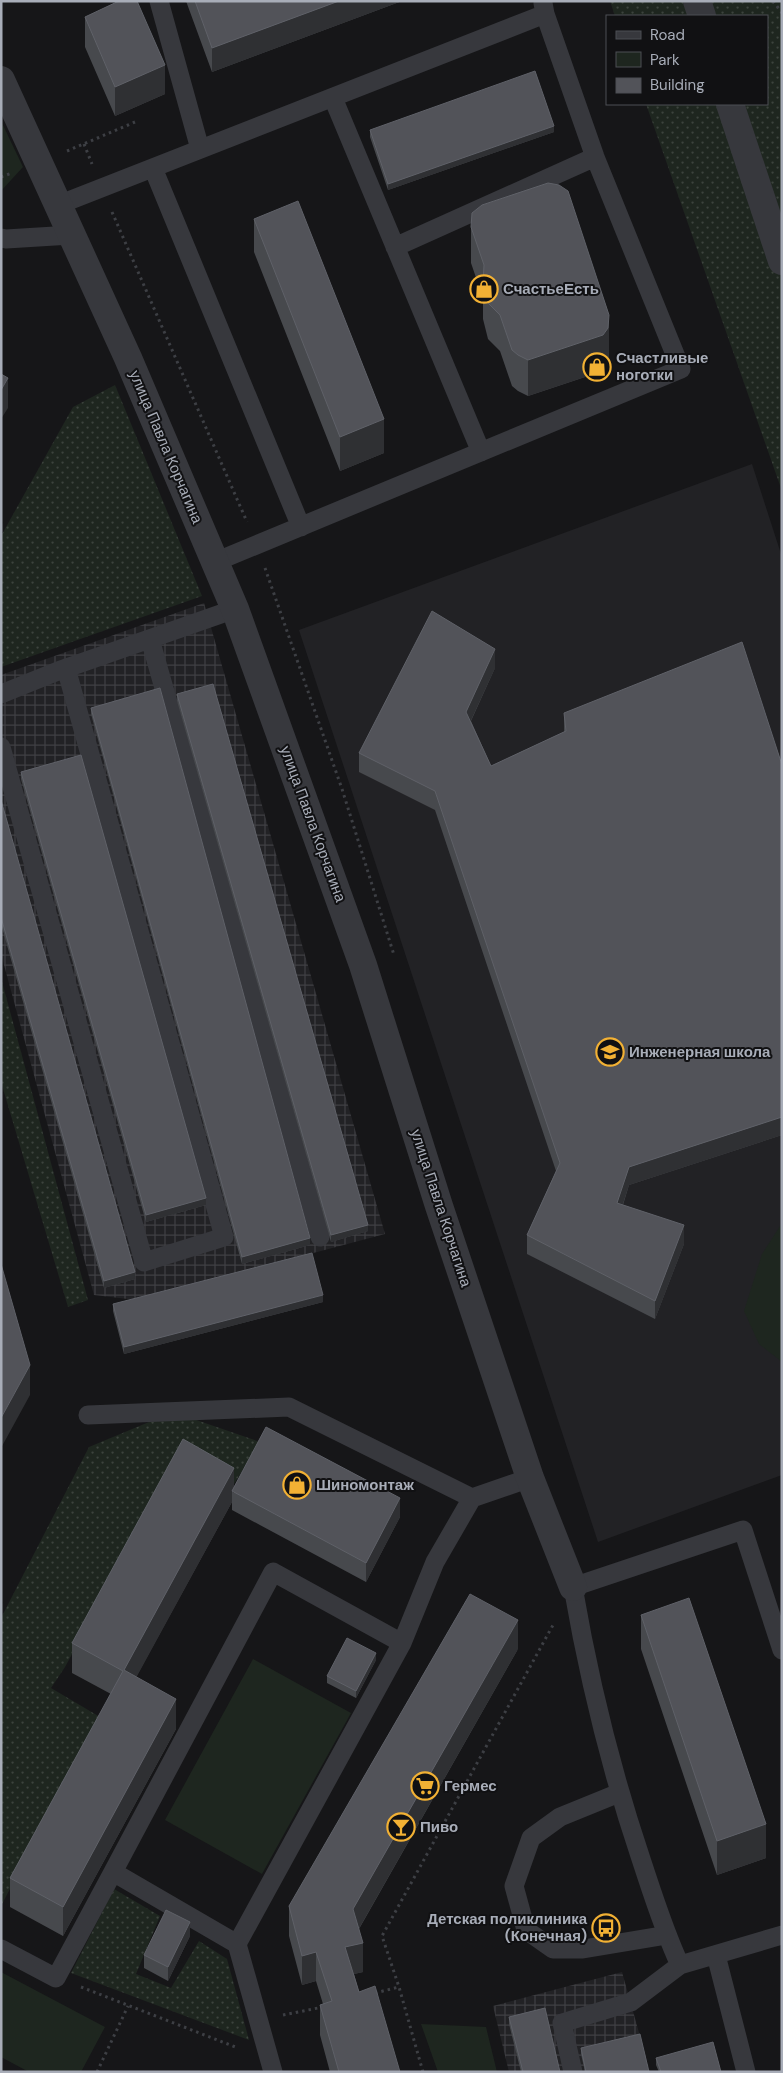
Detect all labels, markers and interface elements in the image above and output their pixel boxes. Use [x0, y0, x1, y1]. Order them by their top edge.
legend [606, 15, 768, 105]
text: Road [650, 25, 685, 45]
text: Park [650, 50, 680, 70]
text: Building [650, 75, 705, 95]
shop icon: СчастьеЕсть [469, 274, 499, 304]
place label: СчастьеЕсть [503, 279, 599, 299]
place label: Счастливые ноготки [616, 348, 708, 385]
shop icon: Счастливые ноготки [582, 352, 612, 382]
street label: улица Павла Корчагина [125, 367, 208, 527]
street label: улица Павла Корчагина [275, 743, 351, 905]
school or university icon: Инженерная школа [595, 1037, 625, 1067]
place label: Инженерная школа [629, 1042, 771, 1062]
street label: улица Павла Корчагина [406, 1127, 476, 1290]
shop icon: Шиномонтаж [282, 1470, 312, 1500]
place label: Шиномонтаж [316, 1475, 414, 1495]
supermarket icon: Гермес [410, 1771, 440, 1801]
place label: Гермес [444, 1776, 497, 1796]
bar icon: Пиво [386, 1812, 416, 1842]
place label: Пиво [420, 1817, 458, 1837]
place label: Детская поликлиника (Конечная) [427, 1909, 588, 1946]
bus stop icon: Детская поликлиника (Конечная) [591, 1913, 621, 1943]

